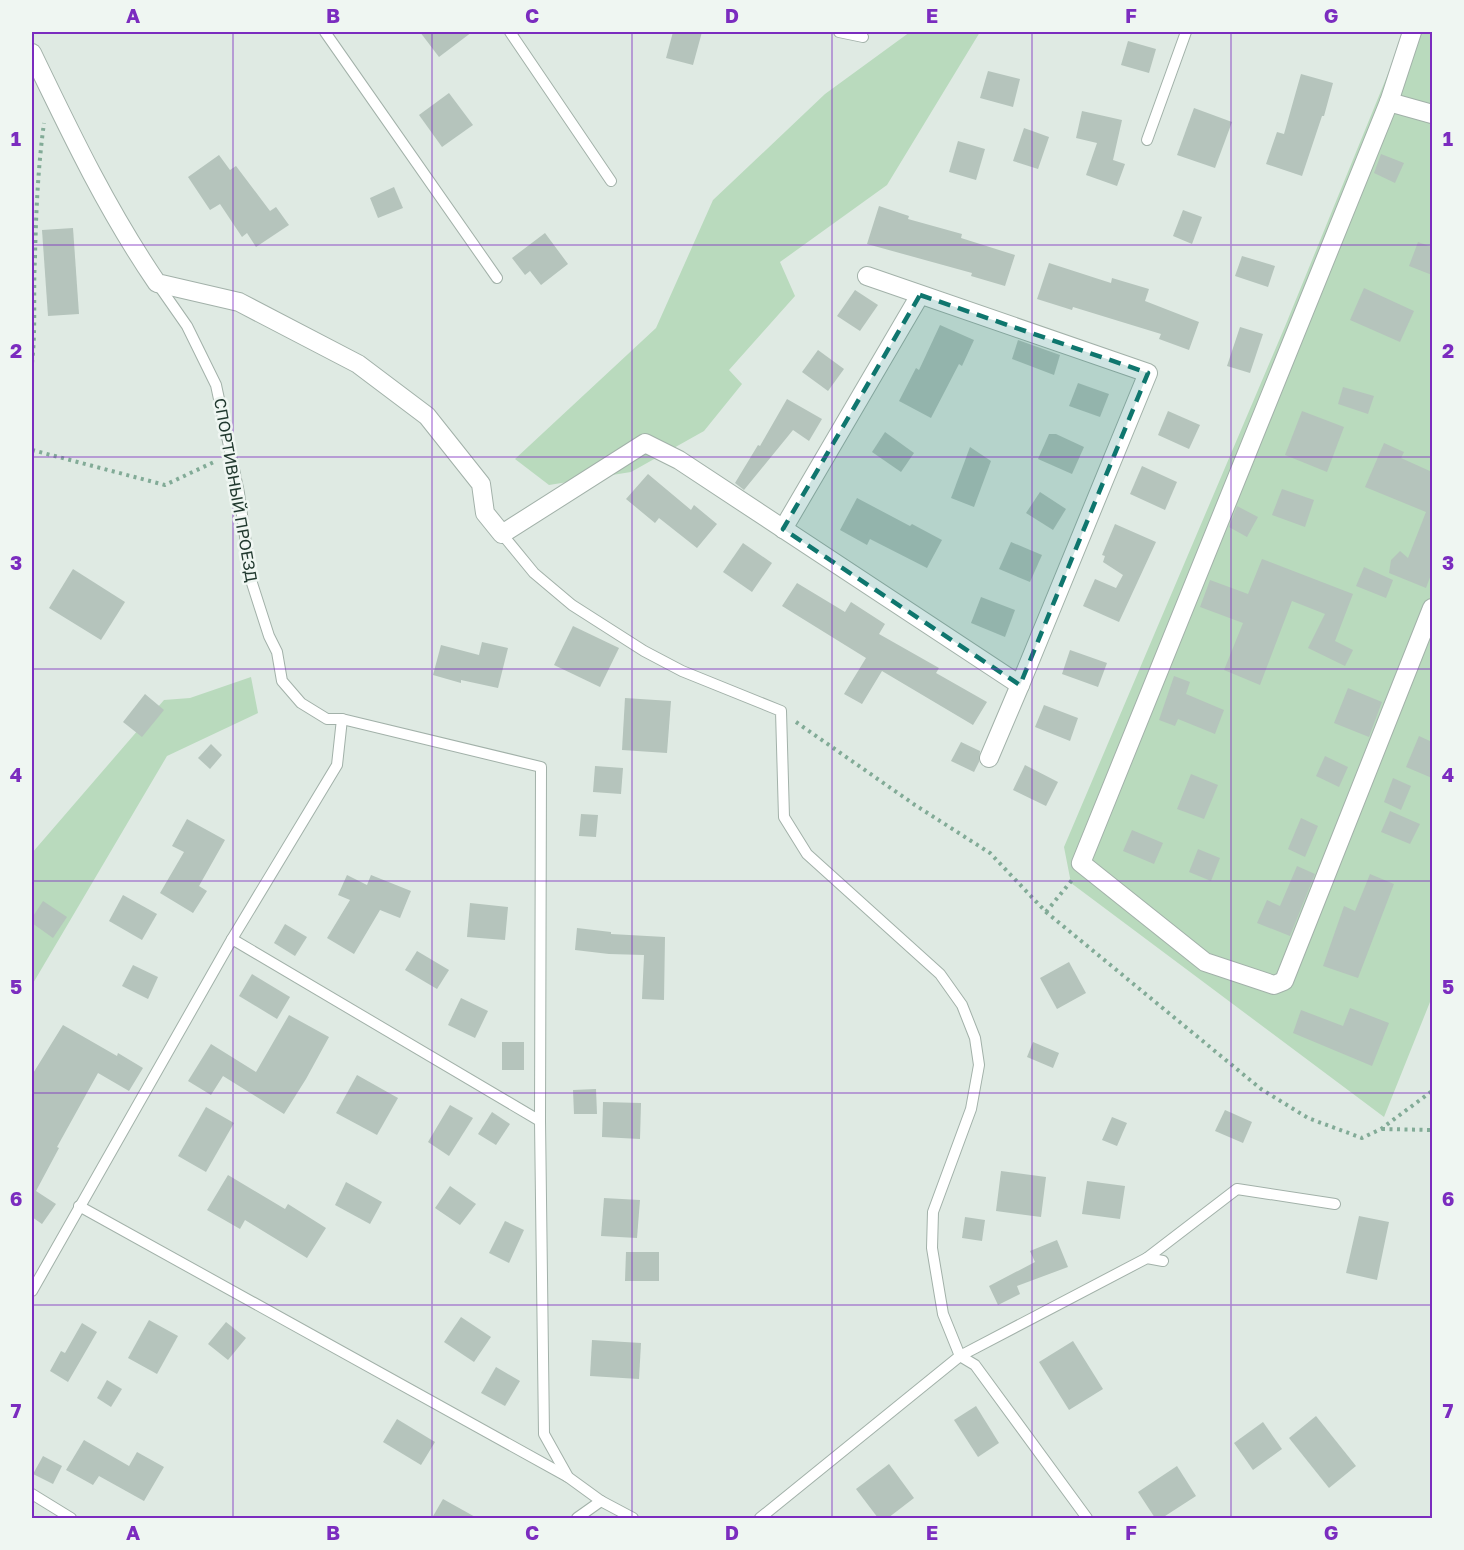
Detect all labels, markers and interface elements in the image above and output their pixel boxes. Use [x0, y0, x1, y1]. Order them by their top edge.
text: A [126, 3, 140, 27]
text: B [326, 3, 340, 27]
text: C [525, 3, 539, 27]
text: D [725, 3, 739, 27]
text: E [926, 3, 938, 27]
text: F [1125, 3, 1137, 27]
text: G [1324, 3, 1338, 27]
text: 1 [11, 126, 21, 150]
text: 1 [1443, 126, 1453, 150]
text: 2 [10, 338, 22, 362]
text: 2 [1442, 338, 1454, 362]
street label: СПОРТИВНЫЙ ПРОЕЗД [210, 397, 262, 584]
text: 3 [10, 550, 22, 574]
text: 3 [1442, 550, 1454, 574]
text: 4 [10, 762, 22, 786]
text: 4 [1442, 762, 1454, 786]
text: 5 [10, 974, 22, 998]
text: 5 [1442, 974, 1454, 998]
text: 6 [10, 1186, 22, 1210]
text: 6 [1442, 1186, 1454, 1210]
text: 7 [11, 1398, 22, 1422]
text: 7 [1443, 1398, 1454, 1422]
text: A [126, 1520, 140, 1544]
text: B [326, 1520, 340, 1544]
text: C [525, 1520, 539, 1544]
text: D [725, 1520, 739, 1544]
text: E [926, 1520, 938, 1544]
text: F [1125, 1520, 1137, 1544]
text: G [1324, 1520, 1338, 1544]

